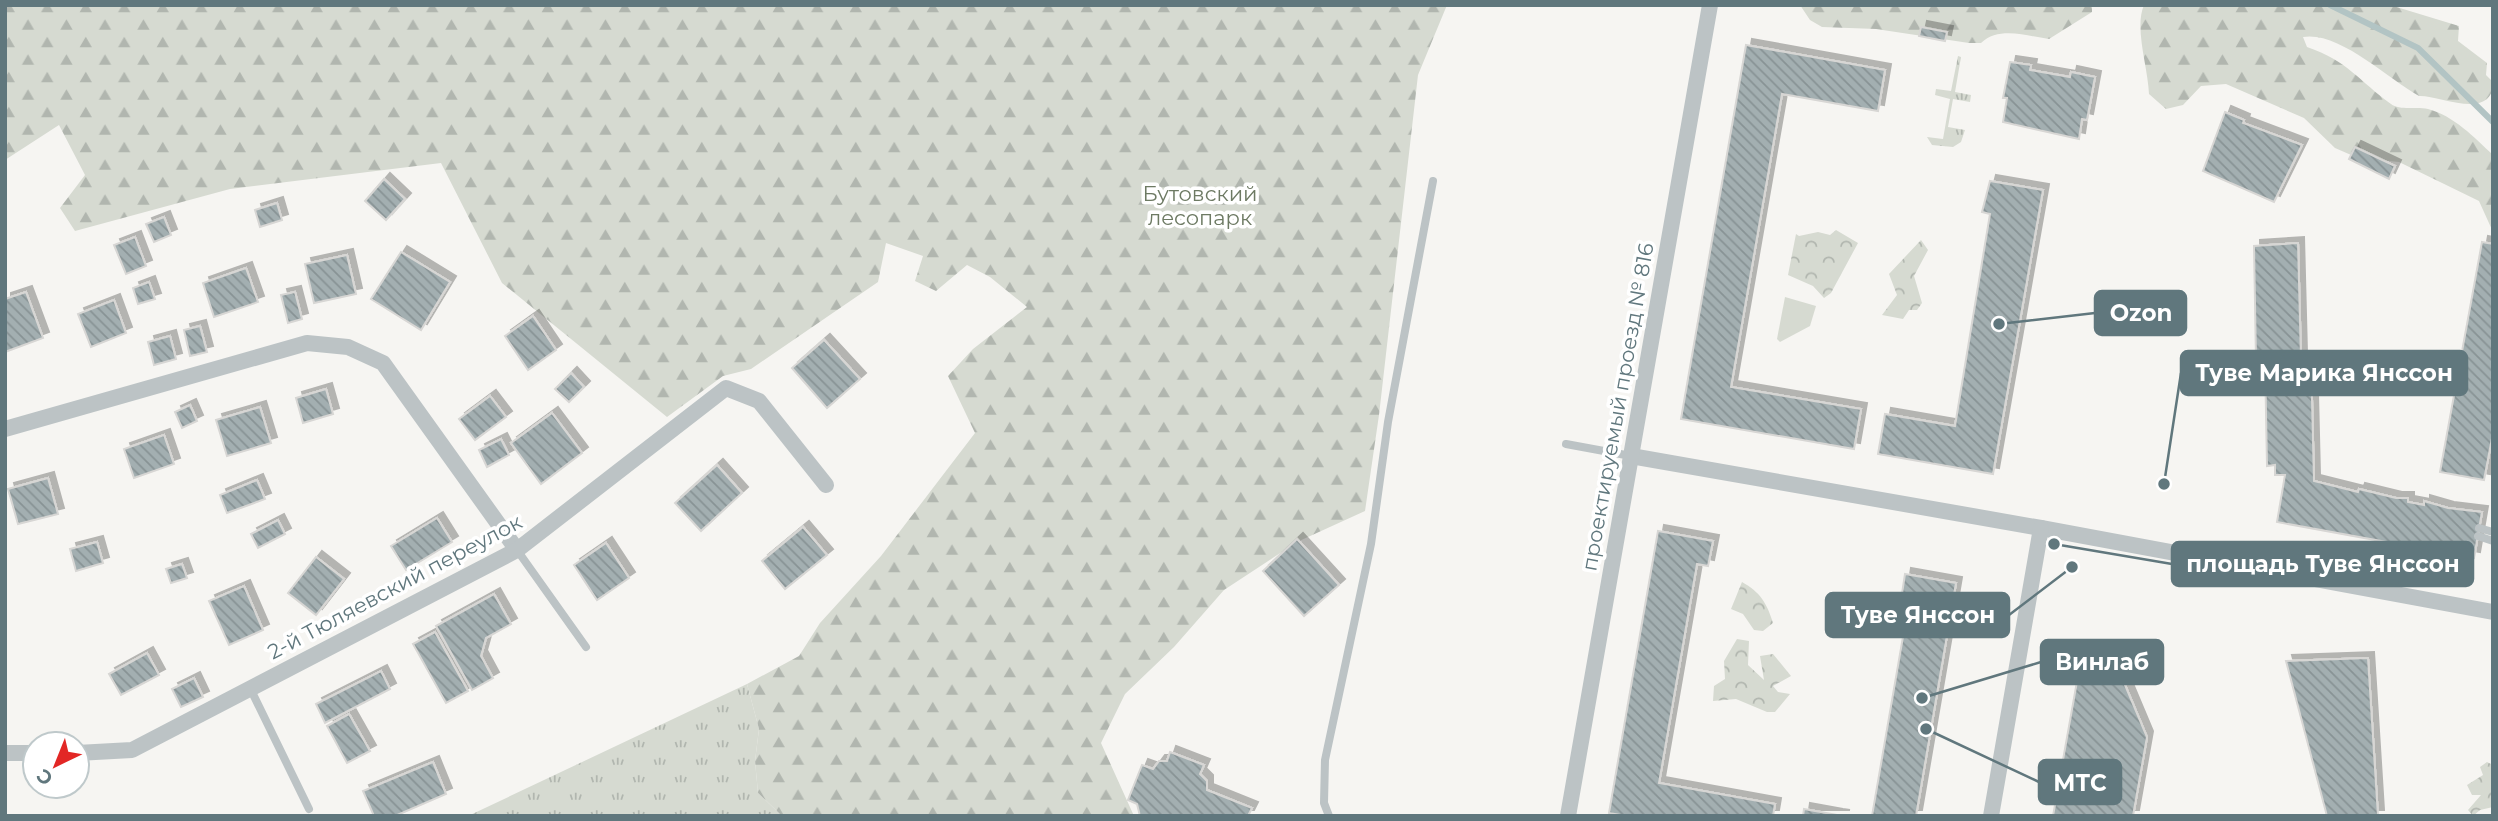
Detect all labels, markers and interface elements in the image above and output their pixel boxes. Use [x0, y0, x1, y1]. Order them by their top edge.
park label: Бутовский лесопарк [1142, 181, 1258, 230]
street label: проектируемый проезд № 816 [1576, 241, 1659, 573]
callout: Ozon [2095, 291, 2186, 335]
text: Ozon [2110, 299, 2172, 327]
callout: Туве Марика Янссон [2181, 351, 2467, 395]
text: Туве Марика Янссон [2195, 359, 2453, 387]
street label: 2-й Тюляевский переулок [263, 509, 526, 664]
callout: площадь Туве Янссон [2172, 542, 2473, 586]
text: площадь Туве Янссон [2186, 550, 2460, 578]
callout: Туве Янссон [1826, 593, 2009, 637]
text: Туве Янссон [1841, 601, 1995, 629]
callout: Винлаб [2041, 640, 2163, 684]
text: Винлаб [2055, 648, 2149, 676]
north arrow [21, 730, 91, 800]
callout: МТС [2039, 760, 2121, 804]
text: С [32, 764, 58, 790]
text: МТС [2053, 769, 2107, 797]

